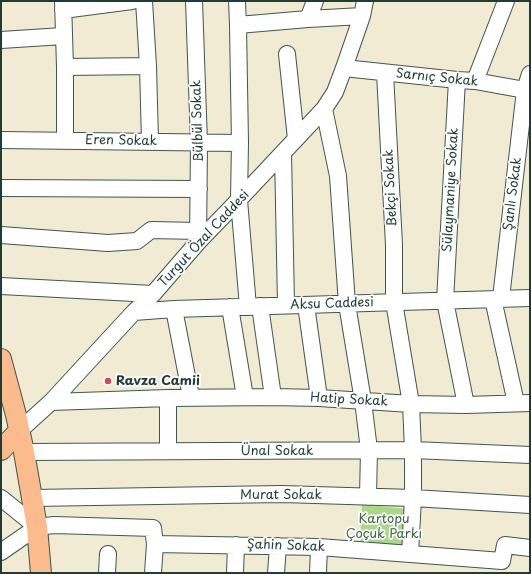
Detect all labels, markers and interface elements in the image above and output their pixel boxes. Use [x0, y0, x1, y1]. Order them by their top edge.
street label: Sarnıç Sokak [395, 66, 479, 90]
street label: Bülbül Sokak [189, 80, 207, 162]
street label: Sülaymaniye Sokak [440, 127, 462, 253]
street label: Eren Sokak [85, 133, 157, 149]
street label: Bekçi Sokak [381, 149, 401, 227]
street label: Şanlı Sokak [501, 156, 525, 232]
street label: Turgut Özal Caddesi [155, 187, 253, 291]
street label: Aksu Caddesi [290, 295, 374, 313]
place label: Ravza Camii [116, 373, 200, 389]
marker: Ravza Camii [103, 376, 113, 386]
street label: Hatip Sokak [310, 390, 388, 410]
street label: Ünal Sokak [241, 443, 313, 459]
street label: Murat Sokak [240, 487, 322, 503]
park label: Kartopu Çoçuk Parkı [346, 511, 422, 542]
street label: Şahin Sokak [247, 537, 325, 555]

